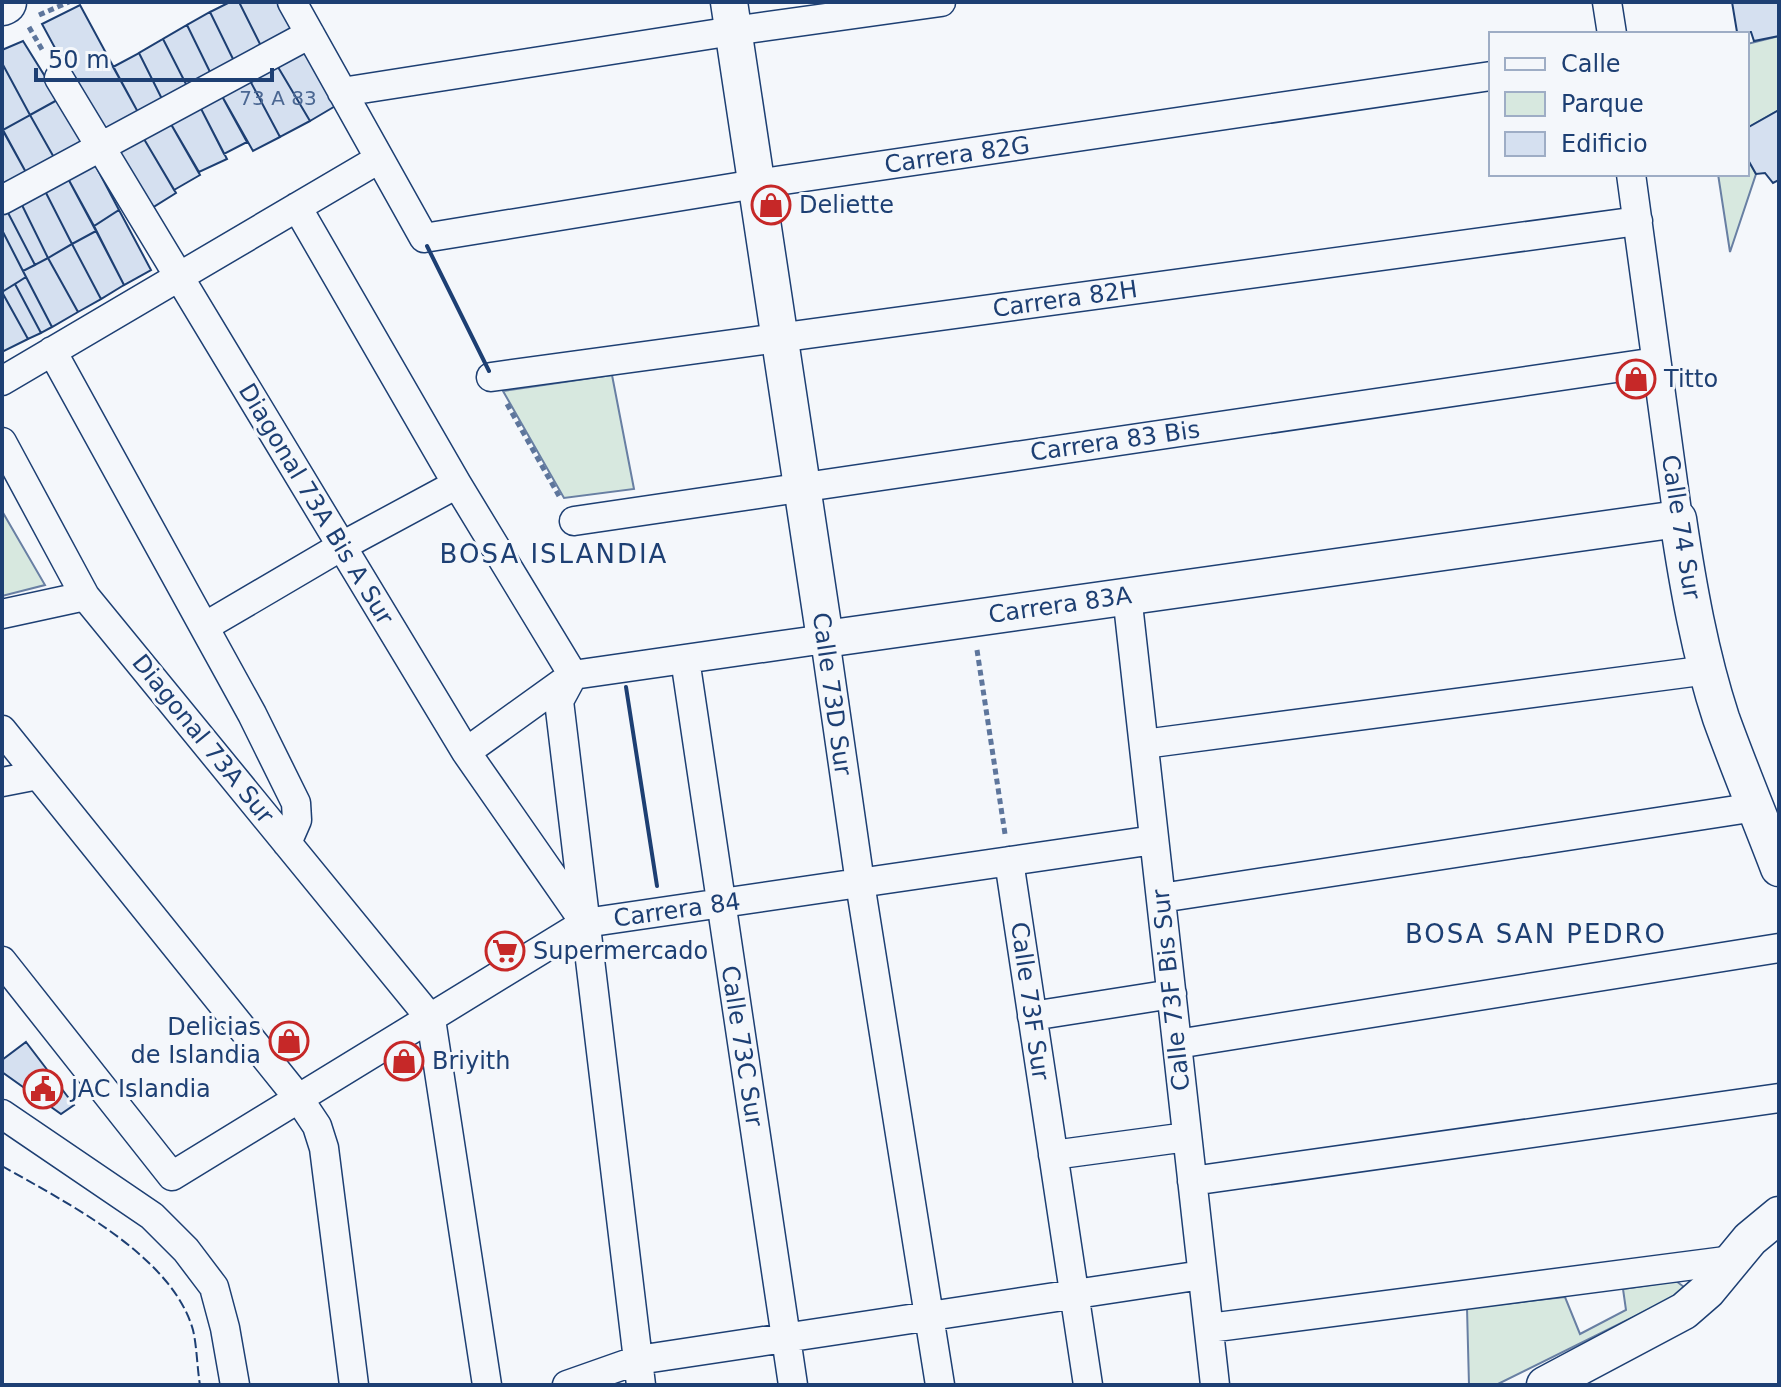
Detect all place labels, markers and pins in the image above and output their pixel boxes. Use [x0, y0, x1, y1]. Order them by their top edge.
shop icon: Deliette [750, 184, 792, 226]
place label: Deliette [799, 191, 894, 219]
shop icon: Titto [1615, 358, 1657, 400]
place label: Titto [1663, 365, 1718, 393]
supermarket icon: Supermercado [484, 930, 526, 972]
place label: Supermercado [533, 937, 708, 965]
place label: Delicias de Islandia [131, 1013, 261, 1069]
shop icon: Delicias de Islandia [268, 1020, 310, 1062]
shop icon: Briyith [383, 1040, 425, 1082]
place label: Briyith [432, 1047, 511, 1075]
public building icon: JAC Islandia [22, 1068, 64, 1110]
place label: JAC Islandia [69, 1075, 211, 1103]

